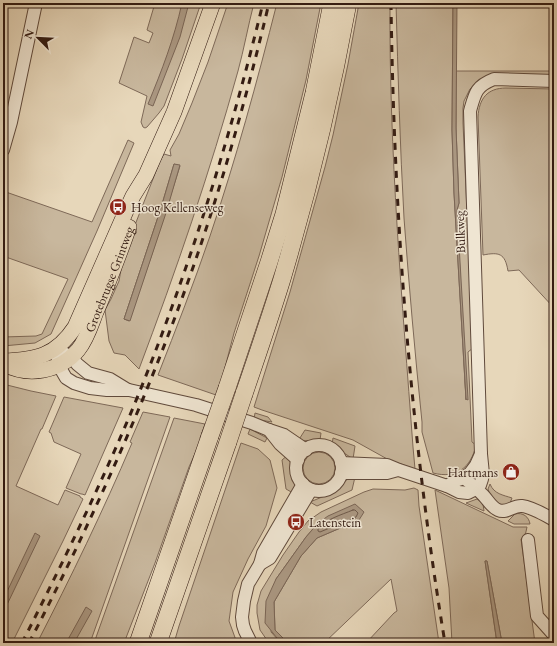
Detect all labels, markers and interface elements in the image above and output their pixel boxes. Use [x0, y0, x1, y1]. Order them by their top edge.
north arrow [18, 18, 58, 58]
text: N [21, 27, 37, 41]
bus stop icon: Hoog Kellenseweg [108, 197, 128, 217]
place label: Hoog Kellenseweg [131, 199, 224, 216]
street label: Bulkweg [451, 210, 469, 254]
street label: Grotebrugse Grintweg [81, 224, 137, 334]
shop icon: Hartmans [501, 462, 521, 482]
place label: Hartmans [447, 464, 498, 481]
bus stop icon: Latenstein [286, 512, 306, 532]
place label: Latenstein [309, 514, 361, 531]

